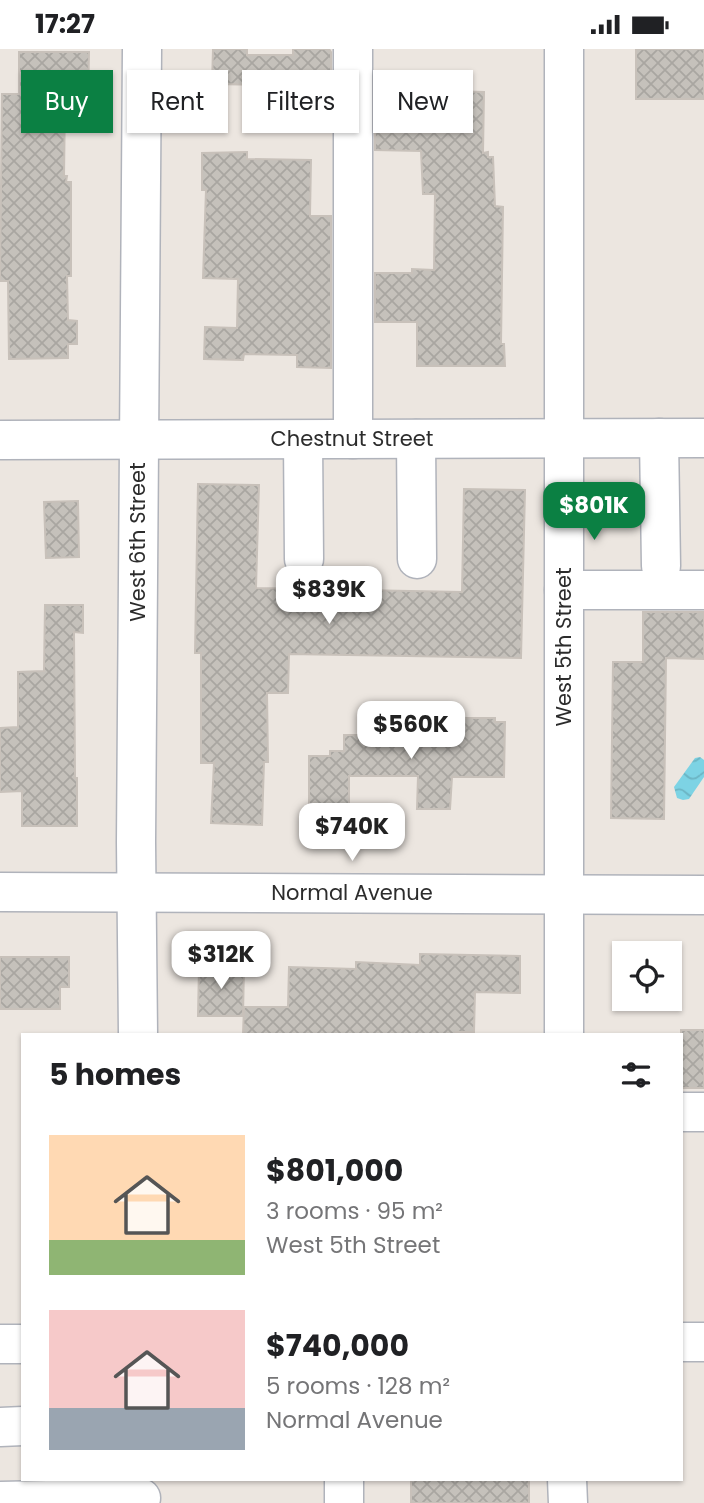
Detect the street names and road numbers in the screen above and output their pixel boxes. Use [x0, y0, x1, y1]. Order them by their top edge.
street label: Chestnut Street [271, 424, 433, 453]
street label: West 6th Street [123, 462, 152, 622]
street label: West 5th Street [549, 567, 578, 727]
street label: Normal Avenue [271, 878, 433, 907]

